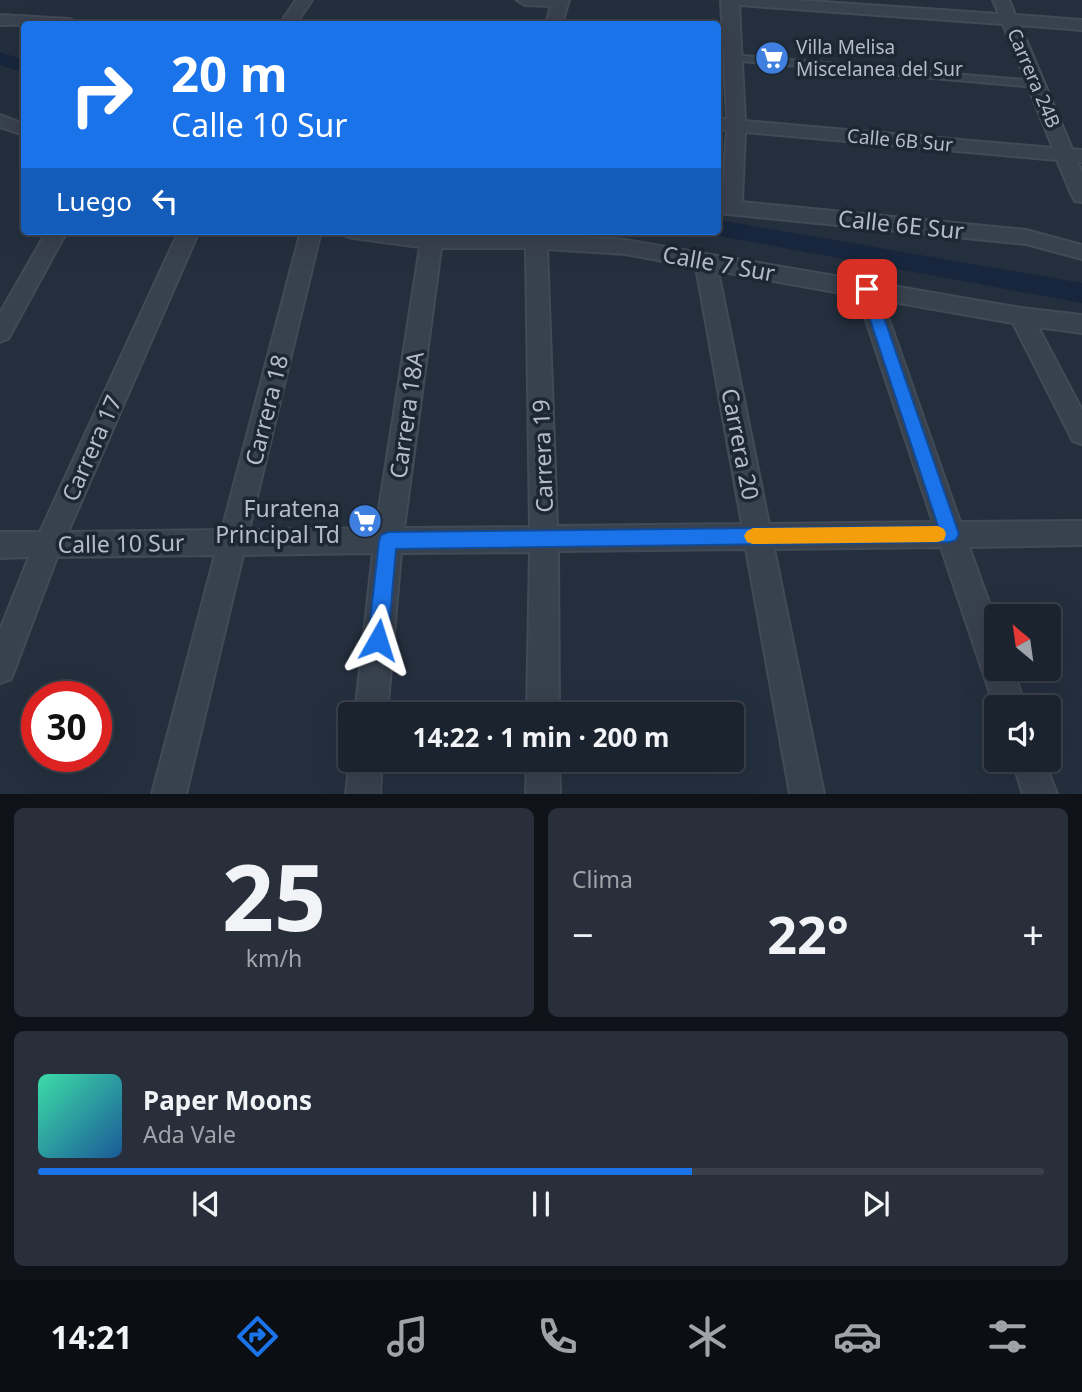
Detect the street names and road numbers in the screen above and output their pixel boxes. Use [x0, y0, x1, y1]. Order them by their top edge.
street label: Carrera 24B [1001, 24, 1067, 132]
street label: Calle 6B Sur [846, 122, 954, 158]
street label: Calle 6E Sur [836, 201, 966, 247]
street label: Calle 7 Sur [660, 237, 778, 289]
street label: Carrera 18A [381, 349, 431, 481]
street label: Carrera 18 [237, 351, 295, 469]
street label: Carrera 20 [714, 385, 768, 503]
street label: Carrera 17 [53, 390, 129, 506]
street label: Carrera 19 [524, 399, 560, 513]
street label: Calle 10 Sur [57, 526, 185, 560]

